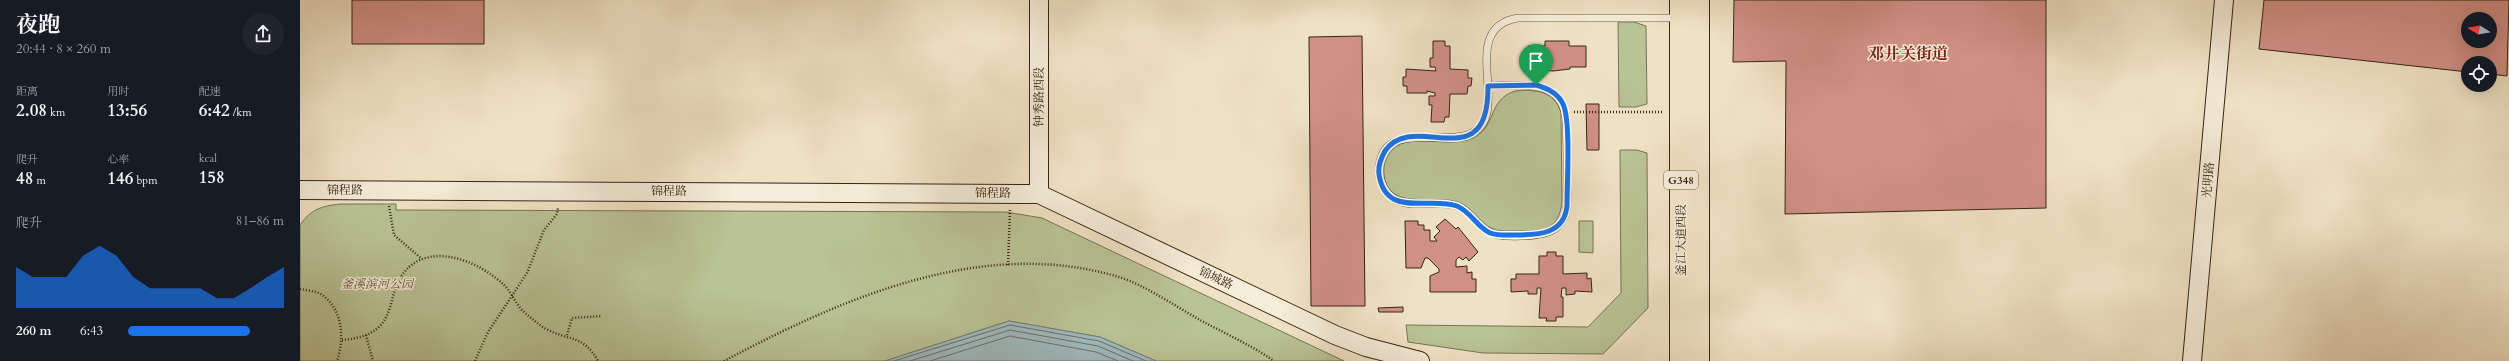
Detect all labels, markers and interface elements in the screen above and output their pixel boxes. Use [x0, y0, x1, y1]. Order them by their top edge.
text: 夜跑 [16, 10, 60, 40]
north arrow [2461, 12, 2497, 48]
map controls [2461, 12, 2497, 92]
button: share [242, 13, 284, 55]
text: 20:44 · 8 × 260 m [16, 40, 111, 58]
district label: 邓井关街道 [1868, 43, 1948, 65]
pin [1519, 44, 1553, 85]
icon: arrive [1525, 50, 1547, 72]
button: locate [2461, 56, 2497, 92]
street label: 钟秀路西段 [1031, 67, 1047, 127]
text: 距离 [16, 84, 38, 99]
text: 用时 [107, 84, 129, 99]
text: 配速 [199, 84, 221, 99]
text: 2.08 [16, 99, 47, 122]
text: 13:56 [107, 99, 147, 122]
text: 6:42 [199, 99, 230, 122]
text: km [47, 105, 65, 120]
text: /km [230, 105, 251, 120]
text: kcal [199, 151, 217, 166]
text: 爬升 [16, 152, 38, 167]
text: 心率 [107, 152, 129, 167]
street label: 光明路 [2198, 161, 2218, 199]
text: 158 [199, 166, 225, 189]
text: 48 [16, 167, 33, 190]
text: 146 [107, 167, 133, 190]
road number: G348 [1664, 171, 1698, 189]
text: m [33, 173, 46, 188]
text: bpm [133, 173, 157, 188]
street label: 锦程路 [327, 182, 363, 198]
street label: 锦程路 [651, 183, 687, 199]
street label: 锦程路 [975, 185, 1011, 201]
street label: 釜江大道西段 [1673, 204, 1689, 276]
text: 81–86 m [236, 212, 284, 230]
text: 爬升 [16, 214, 42, 232]
street label: 锦城路 [1196, 263, 1236, 293]
park label: 釜溪滨河公园 [341, 276, 415, 292]
text: 260 m [16, 322, 51, 340]
text: 6:43 [80, 322, 103, 340]

